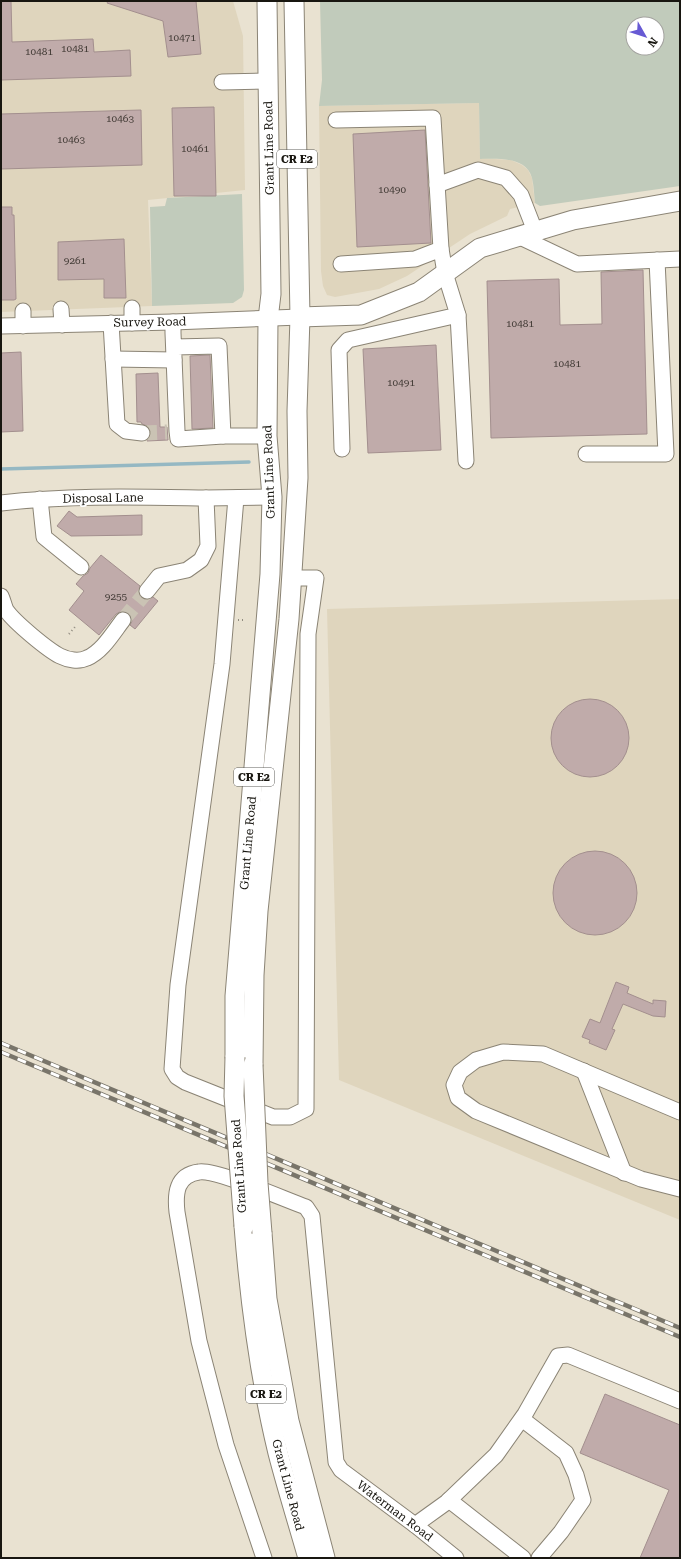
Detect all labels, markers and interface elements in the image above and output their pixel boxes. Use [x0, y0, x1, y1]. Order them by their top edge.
north arrow [625, 16, 665, 56]
house number: 10471 [168, 32, 196, 43]
text: N [644, 35, 660, 50]
house number: 10481 [61, 43, 89, 54]
house number: 10481 [25, 46, 53, 57]
street label: Grant Line Road [261, 101, 277, 195]
house number: 10463 [106, 113, 134, 124]
house number: 10463 [57, 134, 85, 145]
house number: 10461 [181, 143, 209, 154]
road number: CR E2 [277, 150, 317, 168]
house number: 10490 [378, 184, 406, 195]
house number: 9261 [64, 255, 87, 266]
street label: Survey Road [113, 314, 187, 330]
house number: 10481 [506, 318, 534, 329]
house number: 10481 [553, 358, 581, 369]
house number: 10491 [387, 377, 415, 388]
street label: Grant Line Road [260, 424, 278, 519]
street label: Disposal Lane [62, 490, 144, 506]
house number: 9255 [105, 591, 128, 602]
road number: CR E2 [234, 768, 274, 786]
street label: Grant Line Road [237, 795, 259, 890]
street label: Grant Line Road [229, 1118, 249, 1213]
road number: CR E2 [246, 1385, 286, 1403]
street label: Grant Line Road [269, 1438, 307, 1533]
street label: Waterman Road [354, 1478, 436, 1544]

